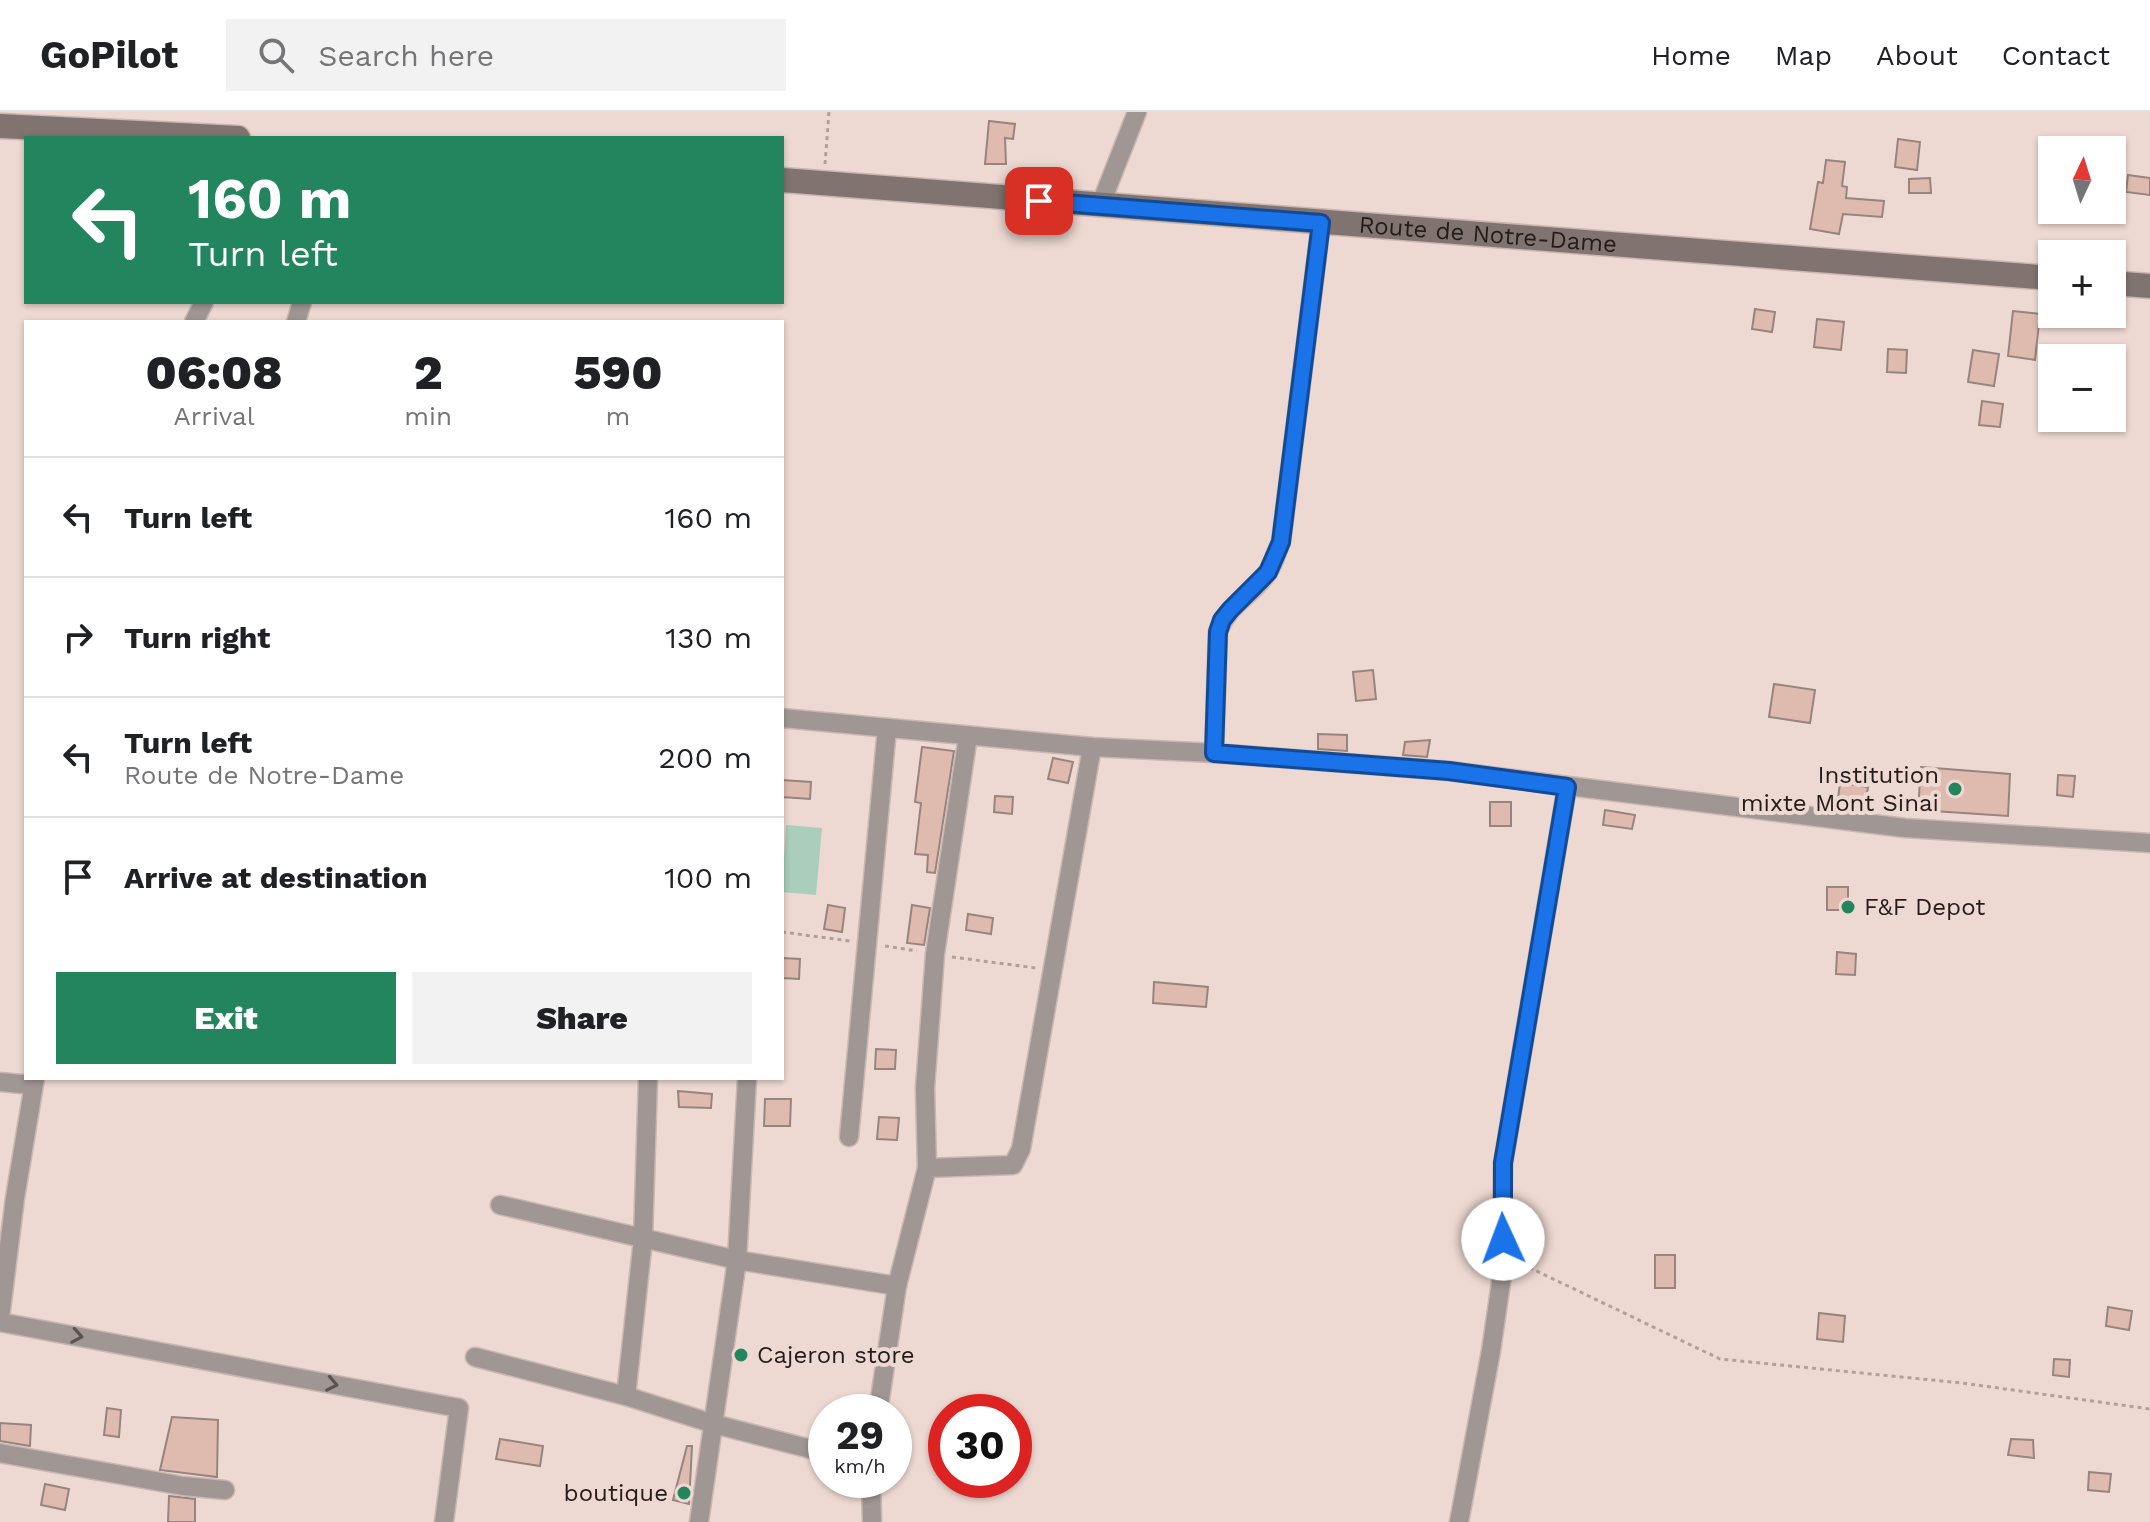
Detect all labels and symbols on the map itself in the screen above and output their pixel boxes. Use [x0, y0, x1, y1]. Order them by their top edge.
north arrow [2038, 136, 2126, 224]
pin [1005, 167, 1073, 235]
street label: Route de Notre-Dame [1358, 211, 1618, 258]
place label: Institution mixte Mont Sinai [1741, 761, 1939, 817]
marker: Institution mixte Mont Sinai [1946, 780, 1964, 798]
place label: F&F Depot [1864, 893, 1985, 921]
marker: F&F Depot [1839, 898, 1857, 916]
position arrow [1461, 1197, 1545, 1281]
one-way arrow [70, 1327, 84, 1344]
place label: Cajeron store [757, 1341, 915, 1369]
marker: Cajeron store [732, 1346, 750, 1364]
one-way arrow [326, 1374, 339, 1391]
speed limit sign: 30 [928, 1394, 1032, 1498]
place label: boutique [564, 1479, 668, 1507]
marker: boutique [675, 1484, 693, 1502]

